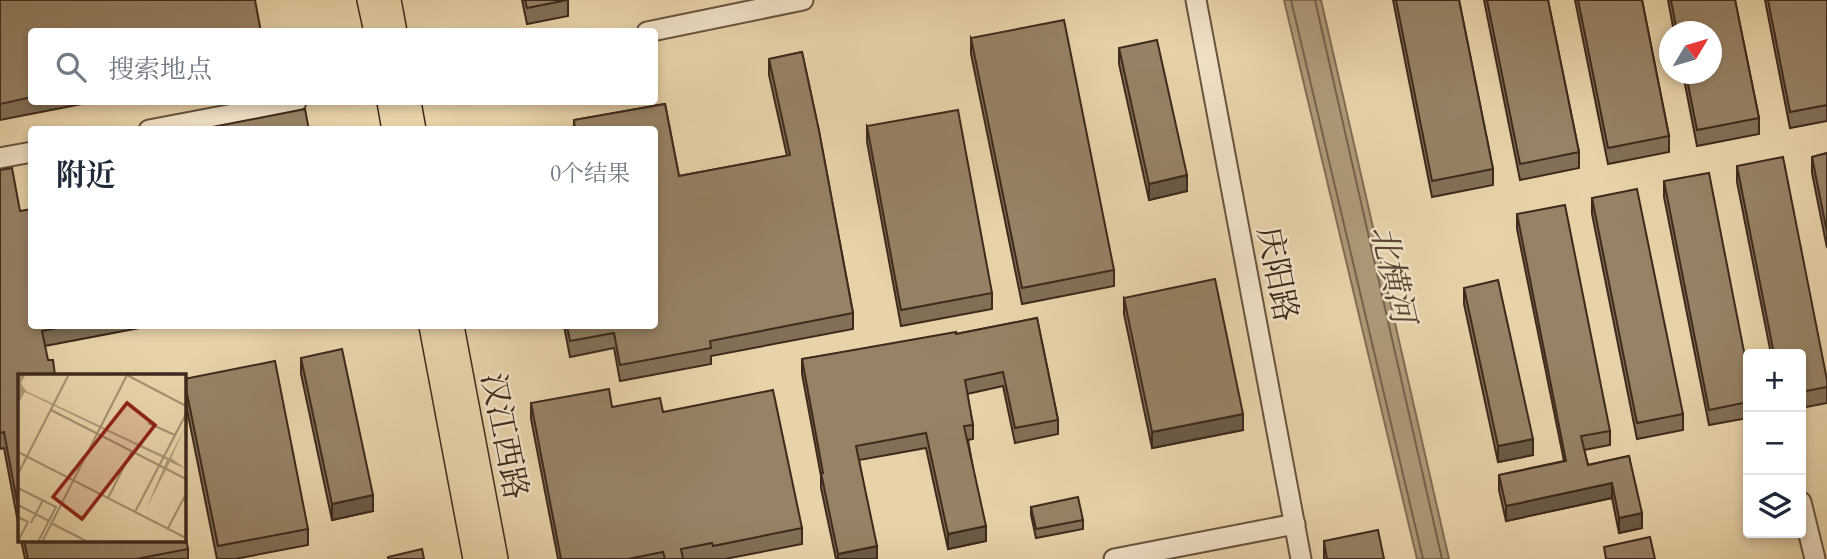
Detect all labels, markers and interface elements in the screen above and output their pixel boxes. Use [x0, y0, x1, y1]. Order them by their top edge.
north arrow [1659, 21, 1722, 84]
search box [28, 28, 658, 105]
icon: search [52, 48, 90, 86]
text: 搜索地点 [108, 52, 212, 86]
text: 附近 [56, 155, 116, 194]
text: 0个结果 [550, 158, 630, 188]
water label: 北横河 [1361, 221, 1427, 332]
street label: 庆阳路 [1248, 223, 1308, 325]
map controls [1743, 349, 1806, 538]
button: + [1743, 349, 1806, 412]
street label: 汉江西路 [472, 369, 538, 503]
inset map [18, 374, 186, 542]
button: − [1743, 412, 1806, 475]
button: layers [1743, 475, 1806, 538]

